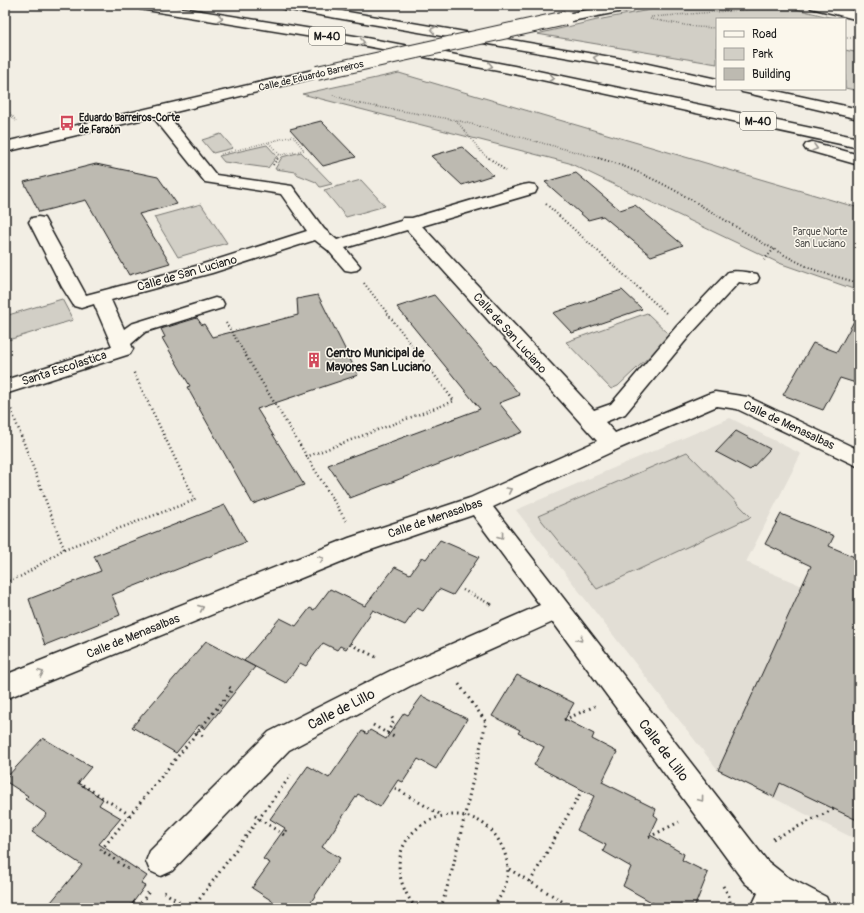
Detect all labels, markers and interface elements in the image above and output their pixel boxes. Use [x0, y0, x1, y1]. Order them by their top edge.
one-way arrow [217, 13, 223, 22]
legend [716, 18, 846, 90]
one-way arrow [430, 26, 436, 34]
road number: M-40 [309, 27, 345, 45]
text: Road [752, 27, 777, 42]
one-way arrow [359, 37, 365, 46]
text: Park [752, 47, 773, 62]
one-way arrow [593, 54, 599, 63]
street label: Calle de Eduardo Barreiros [258, 58, 365, 94]
one-way arrow [486, 61, 493, 69]
text: Building [752, 67, 791, 82]
one-way arrow [549, 73, 555, 82]
place label: Eduardo Barreiros-Corte de Faraón [79, 112, 181, 136]
road number: M-40 [740, 112, 776, 130]
bus stop icon: Eduardo Barreiros-Corte de Faraón [58, 114, 76, 132]
one-way arrow [812, 143, 819, 152]
park label: Parque Norte San Luciano [793, 226, 847, 250]
street label: Calle de San Luciano [136, 252, 239, 295]
street label: Calle de San Luciano [470, 290, 550, 377]
place label: Centro Municipal de Mayores San Luciano [326, 346, 432, 375]
street label: Santa Escolastica [20, 348, 109, 389]
building icon: Centro Municipal de Mayores San Luciano [305, 351, 323, 369]
street label: Calle de Menasalbas [741, 398, 837, 453]
one-way arrow [504, 487, 512, 495]
street label: Calle de Menasalbas [386, 495, 485, 542]
one-way arrow [496, 531, 503, 538]
one-way arrow [318, 556, 325, 564]
one-way arrow [197, 605, 204, 613]
street label: Calle de Menasalbas [84, 611, 183, 662]
one-way arrow [575, 635, 582, 642]
one-way arrow [38, 669, 45, 677]
street label: Calle de Lillo [305, 685, 378, 734]
street label: Calle de Lillo [635, 716, 693, 785]
one-way arrow [696, 794, 703, 801]

